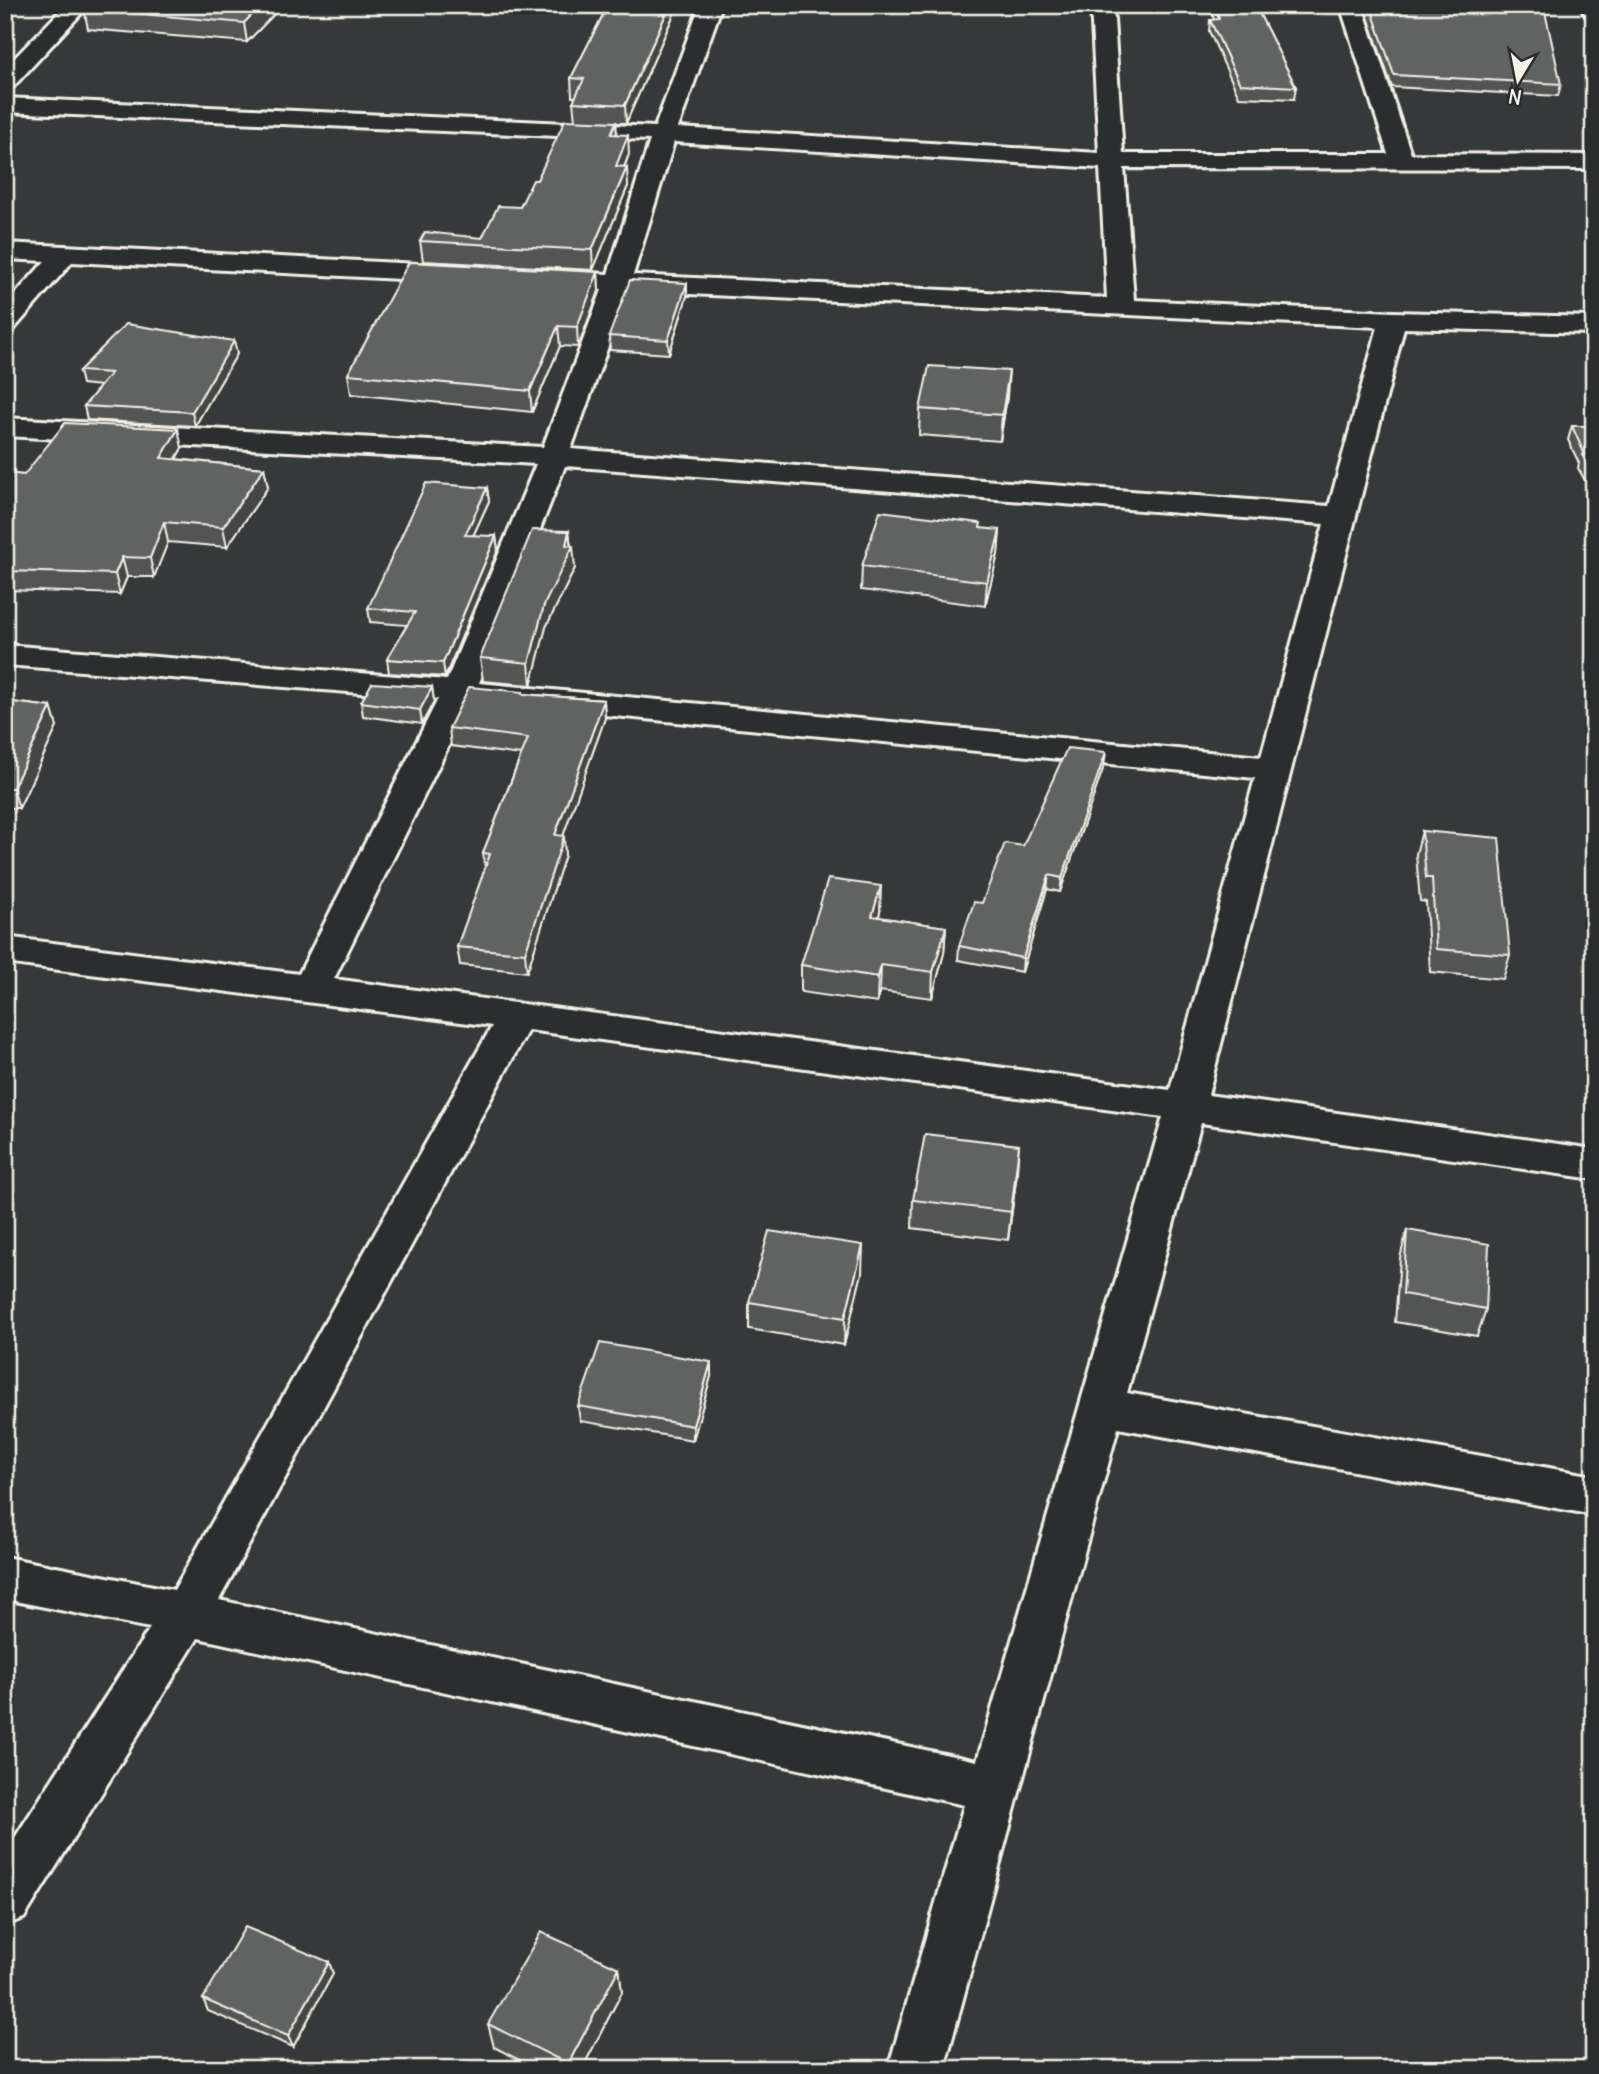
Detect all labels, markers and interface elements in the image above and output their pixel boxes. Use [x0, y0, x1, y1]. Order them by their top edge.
north arrow [1484, 46, 1554, 116]
text: N [1506, 84, 1524, 110]

